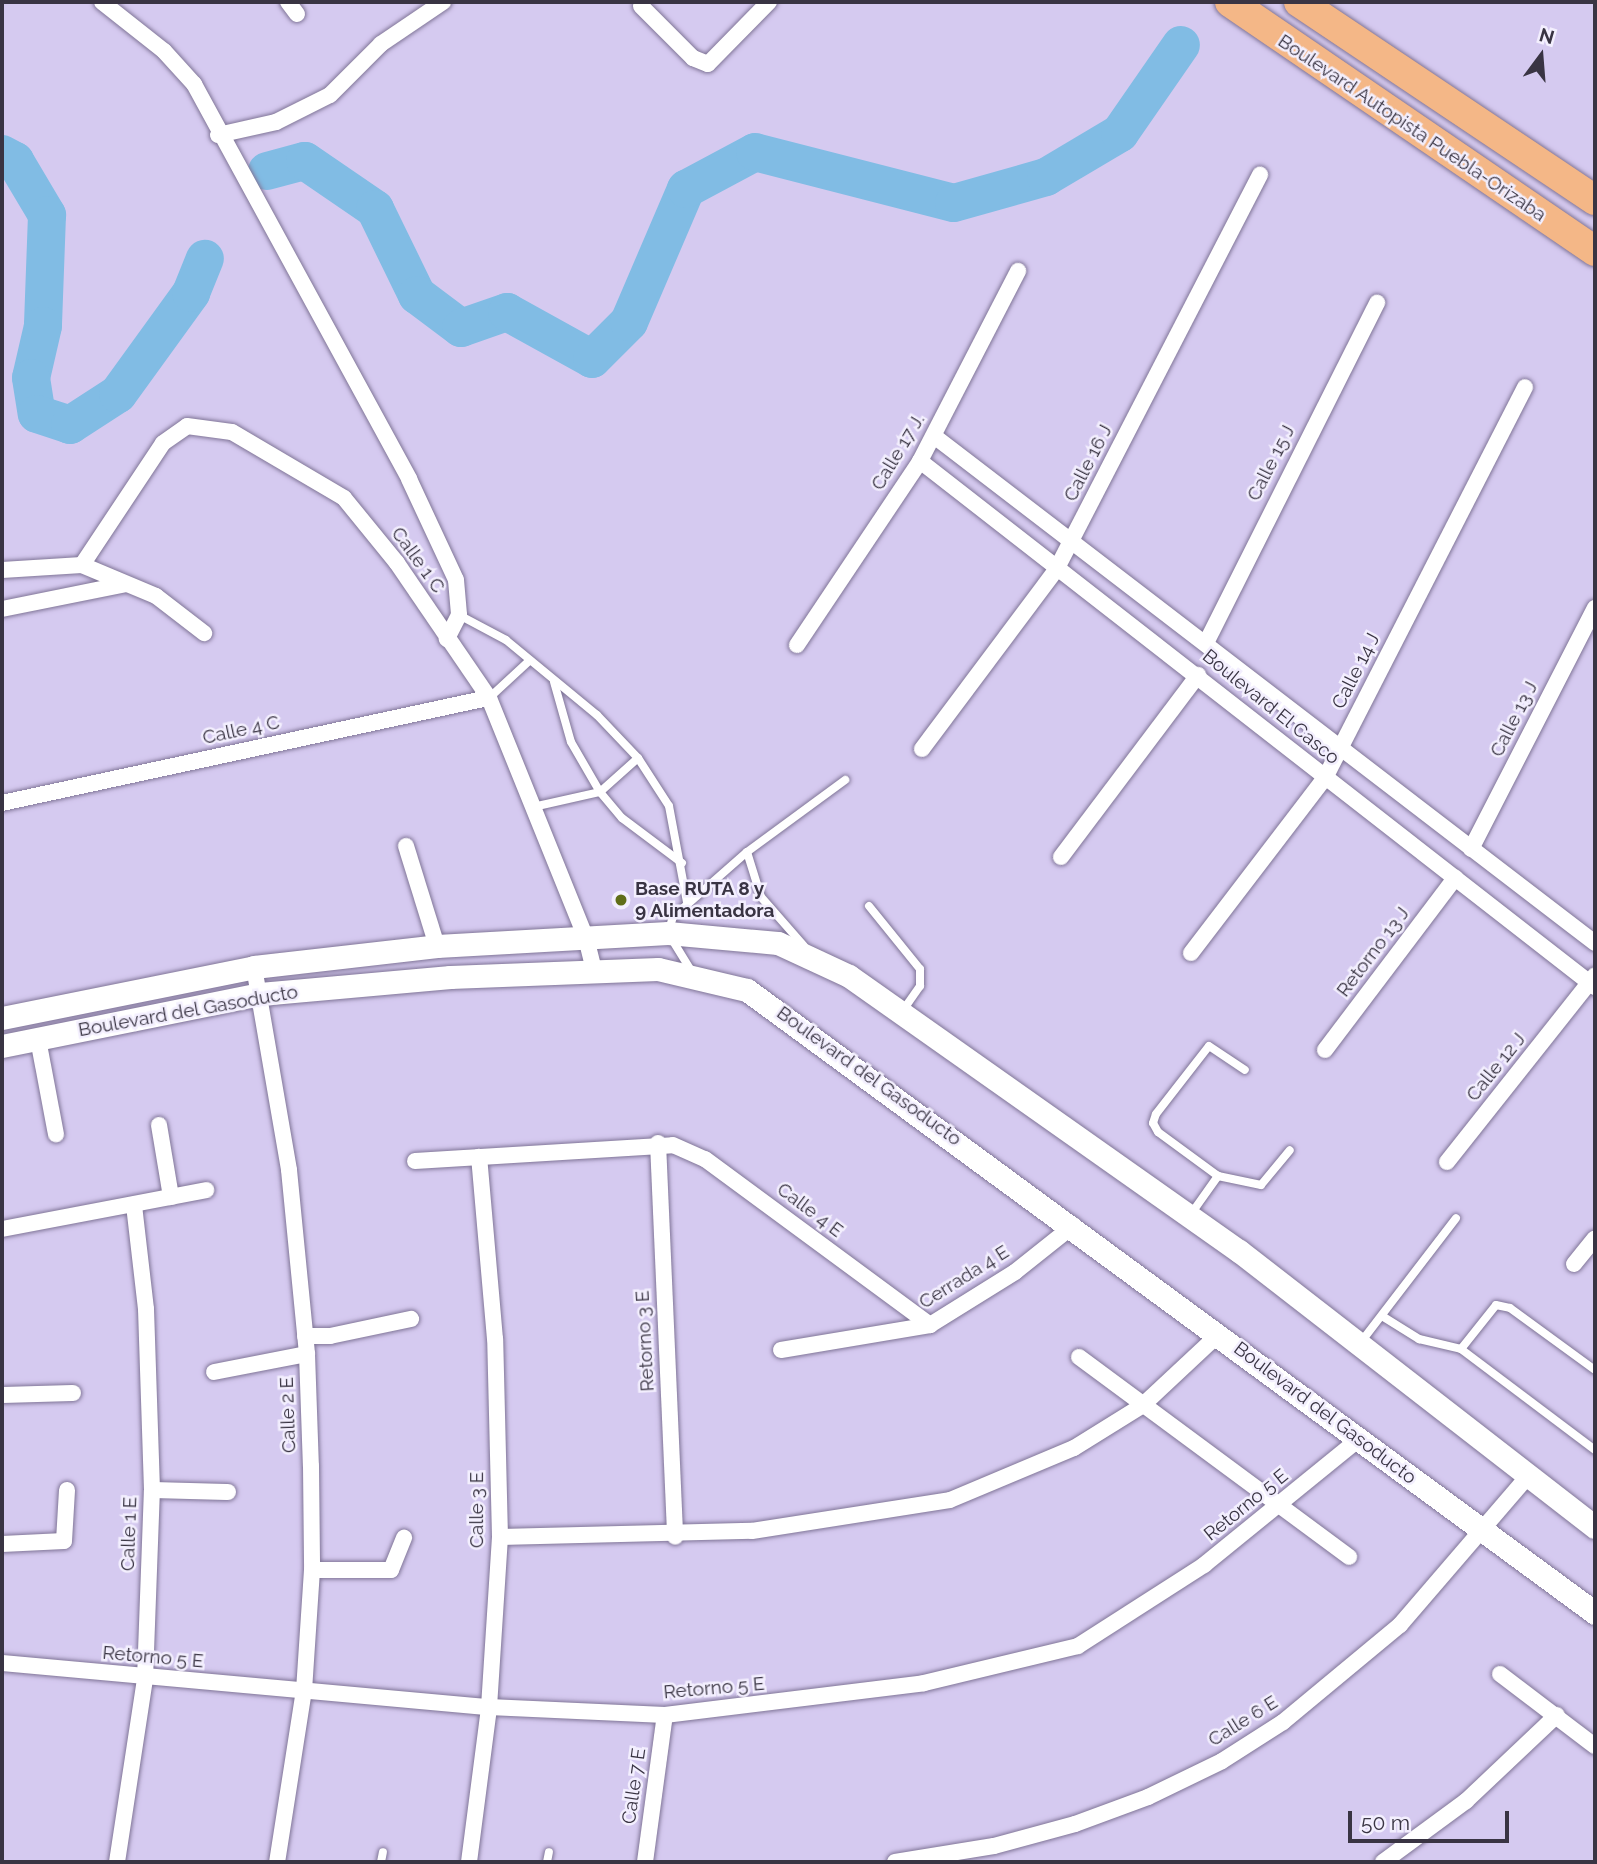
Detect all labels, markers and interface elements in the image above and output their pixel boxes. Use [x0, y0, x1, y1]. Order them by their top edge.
north arrow [1506, 21, 1576, 91]
text: N [1537, 23, 1557, 48]
street label: Boulevard Autopista Puebla-Orizaba [1273, 29, 1551, 227]
street label: Calle 17 J. [866, 410, 930, 494]
street label: Calle 16 J [1059, 421, 1117, 505]
street label: Calle 15 J [1242, 421, 1300, 505]
street label: Calle 1 C [387, 523, 449, 597]
street label: Calle 14 J [1327, 629, 1385, 713]
street label: Boulevard El Casco [1198, 645, 1344, 769]
street label: Calle 13 J [1485, 677, 1543, 761]
street label: Calle 4 C [200, 711, 282, 749]
place label: Base RUTA 8 y 9 Alimentadora [635, 878, 775, 922]
marker: Base RUTA 8 y 9 Alimentadora [613, 892, 629, 908]
street label: Retorno 13 J [1332, 902, 1414, 1002]
street label: Boulevard del Gasoducto [76, 980, 300, 1042]
street label: Boulevard del Gasoducto [772, 1001, 966, 1151]
street label: Calle 12 J [1461, 1028, 1531, 1106]
street label: Calle 4 E [773, 1178, 847, 1242]
street label: Cerrada 4 E [915, 1240, 1013, 1314]
street label: Retorno 3 E [631, 1290, 659, 1392]
street label: Boulevard del Gasoducto [1229, 1337, 1421, 1489]
street label: Calle 2 E [275, 1377, 301, 1453]
street label: Retorno 5 E [1199, 1464, 1293, 1546]
street label: Calle 3 E [466, 1472, 488, 1548]
street label: Calle 1 E [116, 1496, 142, 1572]
street label: Retorno 5 E [102, 1641, 204, 1673]
street label: Retorno 5 E [663, 1672, 765, 1704]
street label: Calle 6 E [1204, 1691, 1282, 1751]
street label: Calle 7 E [617, 1747, 651, 1825]
scale bar [1352, 1798, 1513, 1842]
text: 50 m [1361, 1810, 1410, 1835]

